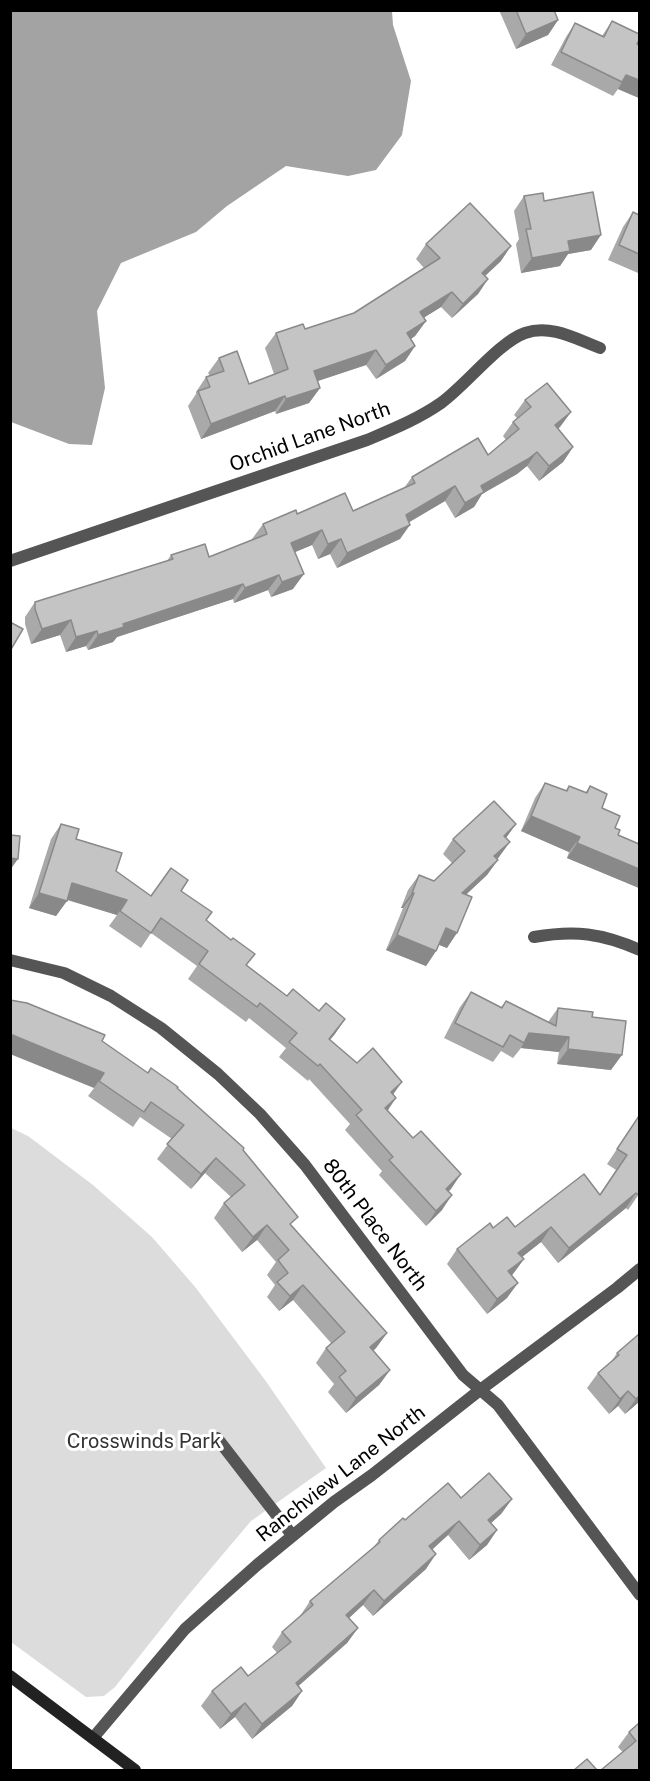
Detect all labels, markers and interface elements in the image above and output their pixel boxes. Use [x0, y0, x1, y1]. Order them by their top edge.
street label: Orchid Lane North [226, 397, 394, 477]
street label: 80th Place North [318, 1154, 432, 1296]
street label: Ranchview Lane North [252, 1401, 430, 1547]
park label: Crosswinds Park [67, 1430, 221, 1454]

